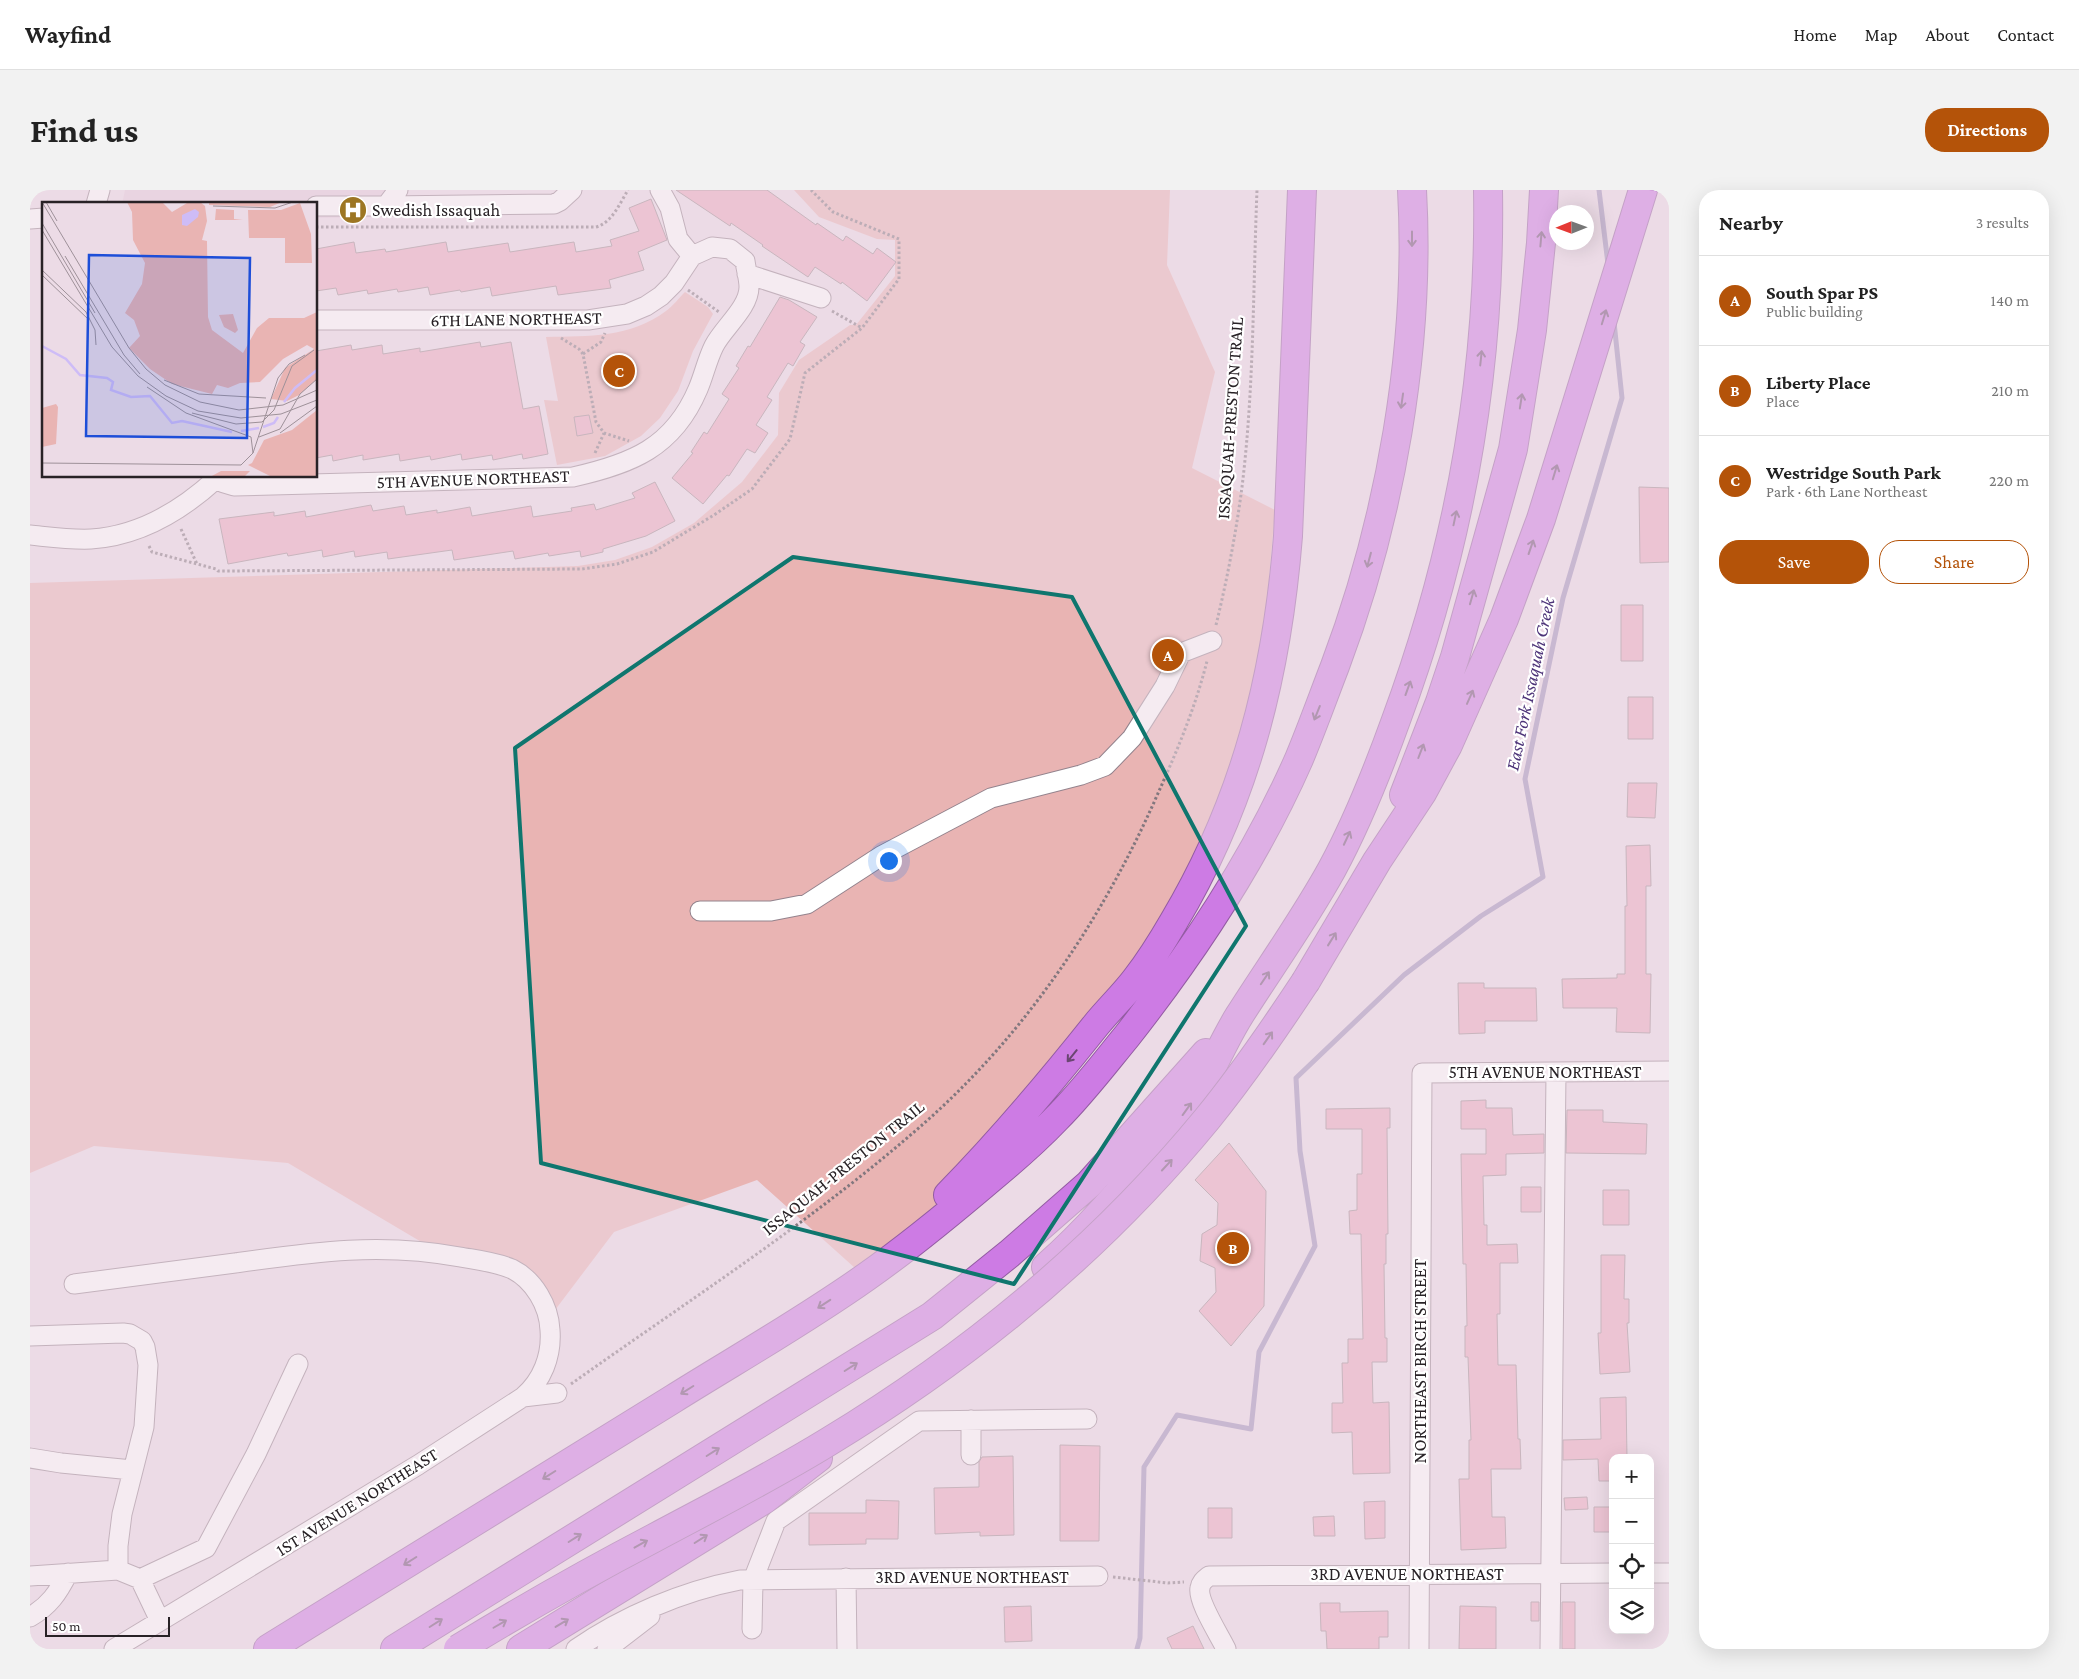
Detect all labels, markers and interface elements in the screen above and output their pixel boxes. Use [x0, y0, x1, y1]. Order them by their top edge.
text: Wayfind [25, 21, 111, 48]
text: Home [1794, 25, 1837, 45]
text: Map [1865, 25, 1897, 45]
text: About [1925, 25, 1969, 45]
text: Contact [1997, 25, 2054, 45]
button: Directions [1925, 108, 2049, 152]
text: Find us [30, 111, 138, 150]
hospital icon: Swedish Issaquah [338, 195, 368, 225]
place label: Swedish Issaquah [372, 200, 500, 220]
inset map [42, 202, 318, 478]
north arrow [1549, 205, 1594, 250]
text: Nearby [1719, 211, 1783, 235]
text: 3 results [1976, 214, 2029, 231]
one-way arrow [1407, 230, 1417, 246]
one-way arrow [1537, 232, 1546, 248]
text: South Spar PS [1766, 282, 1878, 303]
text: A [1730, 292, 1740, 309]
text: 140 m [1991, 292, 2029, 309]
text: Public building [1766, 303, 1863, 320]
street label: 6TH LANE NORTHEAST [430, 308, 602, 330]
one-way arrow [1599, 309, 1609, 325]
street label: ISSAQUAH-PRESTON TRAIL [1213, 316, 1247, 520]
one-way arrow [1476, 350, 1486, 366]
pin: C [603, 352, 635, 390]
text: Liberty Place [1766, 372, 1871, 393]
text: B [1730, 382, 1740, 399]
text: 210 m [1991, 382, 2029, 399]
one-way arrow [1396, 392, 1406, 408]
one-way arrow [1517, 393, 1527, 409]
text: Place [1766, 393, 1799, 410]
text: Westridge South Park [1766, 462, 1941, 483]
one-way arrow [1551, 465, 1561, 481]
street label: 5TH AVENUE NORTHEAST [376, 466, 570, 492]
text: C [1730, 472, 1740, 489]
text: 220 m [1989, 472, 2029, 489]
text: Park · 6th Lane Northeast [1766, 483, 1927, 500]
one-way arrow [1451, 510, 1461, 526]
one-way arrow [1527, 540, 1536, 555]
button: Save [1719, 540, 1869, 584]
button: Share [1879, 540, 2029, 584]
one-way arrow [1364, 551, 1374, 567]
one-way arrow [1468, 589, 1478, 605]
water label: East Fork Issaquah Creek [1501, 595, 1559, 772]
pin: A [1152, 636, 1184, 674]
one-way arrow [1404, 681, 1413, 696]
one-way arrow [1465, 690, 1475, 705]
one-way arrow [1311, 706, 1320, 721]
one-way arrow [1417, 744, 1426, 759]
one-way arrow [1342, 831, 1352, 846]
your location [876, 848, 902, 874]
one-way arrow [1327, 933, 1337, 947]
one-way arrow [1260, 971, 1270, 985]
one-way arrow [1263, 1031, 1273, 1045]
one-way arrow [1066, 1049, 1077, 1062]
street label: 5TH AVENUE NORTHEAST [1448, 1062, 1642, 1082]
street label: ISSAQUAH-PRESTON TRAIL [758, 1097, 928, 1239]
one-way arrow [1182, 1102, 1192, 1116]
one-way arrow [1161, 1158, 1173, 1171]
pin: B [1217, 1229, 1249, 1267]
street label: NORTHEAST BIRCH STREET [1410, 1258, 1430, 1463]
one-way arrow [818, 1299, 832, 1309]
one-way arrow [844, 1361, 858, 1372]
one-way arrow [680, 1385, 694, 1395]
street label: 1ST AVENUE NORTHEAST [272, 1444, 442, 1560]
one-way arrow [705, 1447, 719, 1457]
map controls [1609, 1454, 1654, 1634]
button: + [1609, 1454, 1654, 1499]
one-way arrow [542, 1471, 556, 1481]
button: − [1609, 1499, 1654, 1544]
one-way arrow [567, 1532, 581, 1542]
one-way arrow [693, 1533, 707, 1543]
one-way arrow [634, 1539, 648, 1549]
button: locate [1609, 1544, 1654, 1589]
one-way arrow [404, 1556, 418, 1566]
street label: 3RD AVENUE NORTHEAST [1310, 1564, 1504, 1584]
street label: 3RD AVENUE NORTHEAST [875, 1567, 1069, 1587]
button: layers [1609, 1589, 1654, 1634]
scale bar [45, 1614, 170, 1637]
text: 50 m [52, 1618, 80, 1634]
one-way arrow [429, 1618, 443, 1628]
one-way arrow [492, 1618, 506, 1628]
one-way arrow [555, 1618, 569, 1628]

